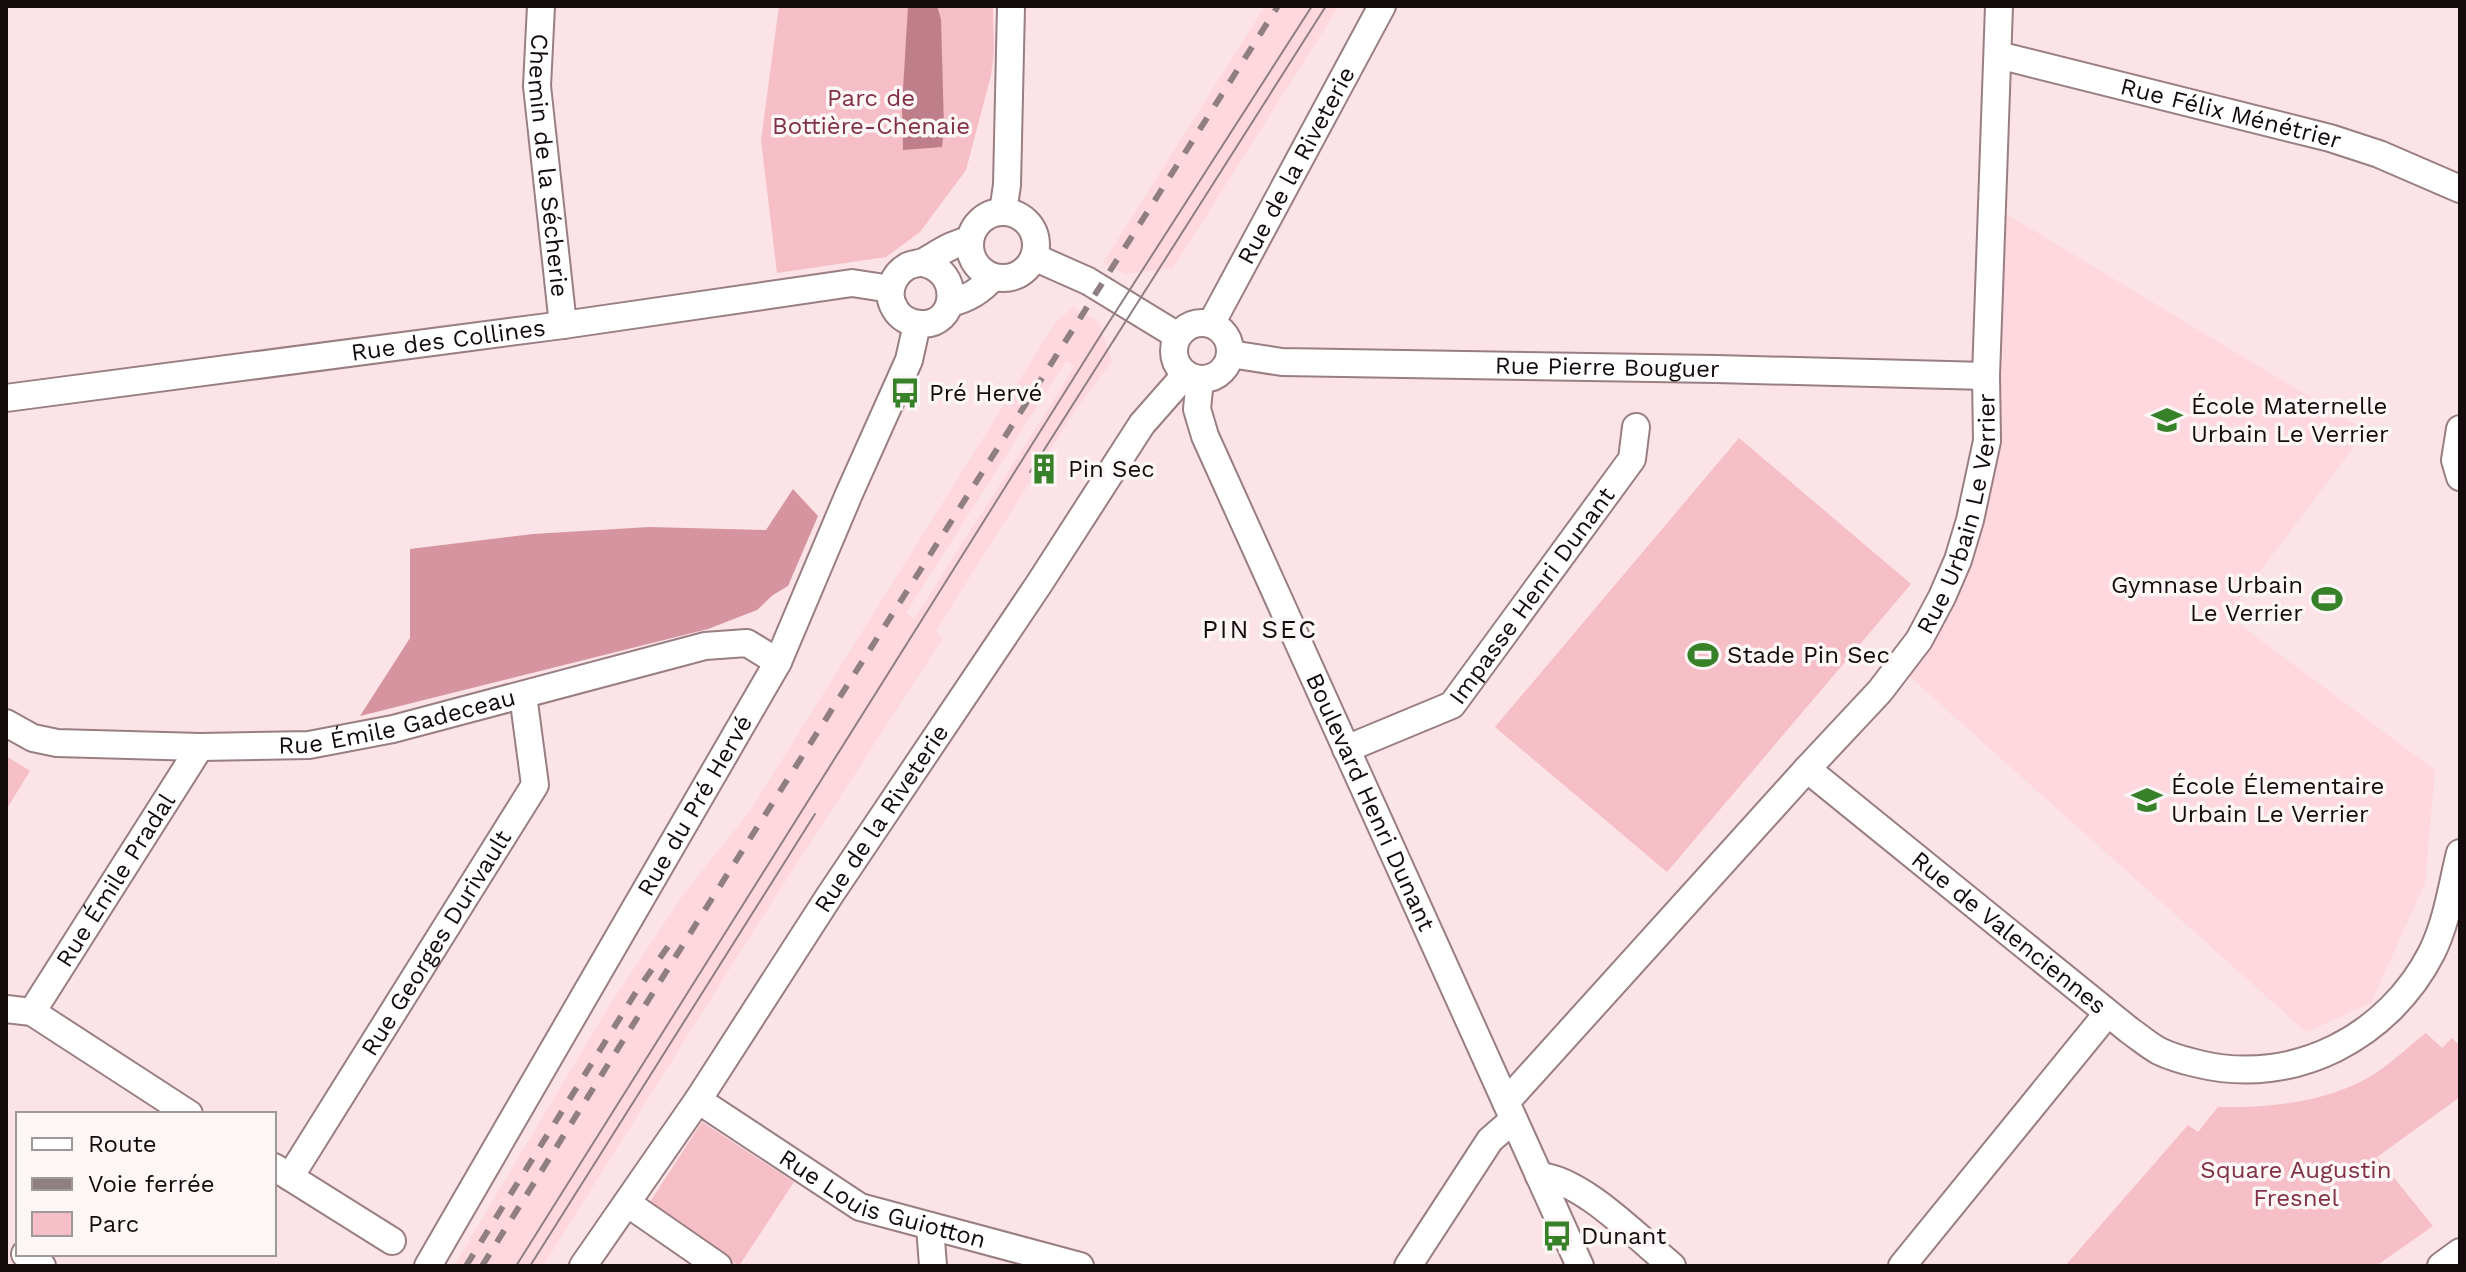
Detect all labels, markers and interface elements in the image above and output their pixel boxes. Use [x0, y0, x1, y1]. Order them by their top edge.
street label: Chemin de la Sécherie [522, 33, 574, 299]
street label: Rue de la Riveterie [1232, 62, 1361, 269]
street label: Rue Félix Ménétrier [2118, 72, 2345, 155]
park label: Parc de Bottière-Chenaie [772, 84, 970, 140]
street label: Rue des Collines [349, 313, 547, 367]
street label: Rue Pierre Bouguer [1495, 351, 1720, 383]
bus stop icon: Pré Hervé [888, 376, 922, 410]
place label: Pré Hervé [929, 379, 1042, 407]
place label: École Maternelle Urbain Le Verrier [2191, 392, 2389, 448]
street label: Rue Urbain Le Verrier [1911, 393, 2001, 639]
school or university icon: École Maternelle Urbain Le Verrier [2150, 403, 2184, 437]
building icon: Pin Sec [1027, 452, 1061, 486]
place label: Pin Sec [1068, 455, 1155, 483]
street label: Impasse Henri Dunant [1443, 482, 1620, 710]
place label: Gymnase Urbain Le Verrier [2111, 571, 2303, 627]
sports icon: Gymnase Urbain Le Verrier [2310, 582, 2344, 616]
district label: PIN SEC [1202, 614, 1318, 644]
sports icon: Stade Pin Sec [1686, 638, 1720, 672]
place label: Stade Pin Sec [1727, 641, 1890, 669]
street label: Boulevard Henri Dunant [1300, 669, 1441, 935]
street label: Rue Émile Gadeceau [278, 683, 518, 760]
street label: Rue du Pré Hervé [631, 710, 758, 901]
street label: Rue de la Riveterie [808, 719, 955, 918]
place label: École Élementaire Urbain Le Verrier [2171, 772, 2384, 828]
school or university icon: École Élementaire Urbain Le Verrier [2130, 783, 2164, 817]
street label: Rue Émile Pradal [50, 788, 181, 972]
street label: Rue Georges Durivault [355, 825, 517, 1061]
street label: Rue de Valenciennes [1906, 845, 2112, 1020]
legend [16, 1112, 276, 1256]
text: Route [88, 1130, 157, 1158]
street label: Rue Louis Guiotton [774, 1144, 989, 1254]
park label: Square Augustin Fresnel [2200, 1156, 2392, 1212]
text: Voie ferrée [88, 1170, 215, 1198]
text: Parc [88, 1210, 139, 1238]
bus stop icon: Dunant [1540, 1219, 1574, 1253]
place label: Dunant [1581, 1222, 1666, 1250]

